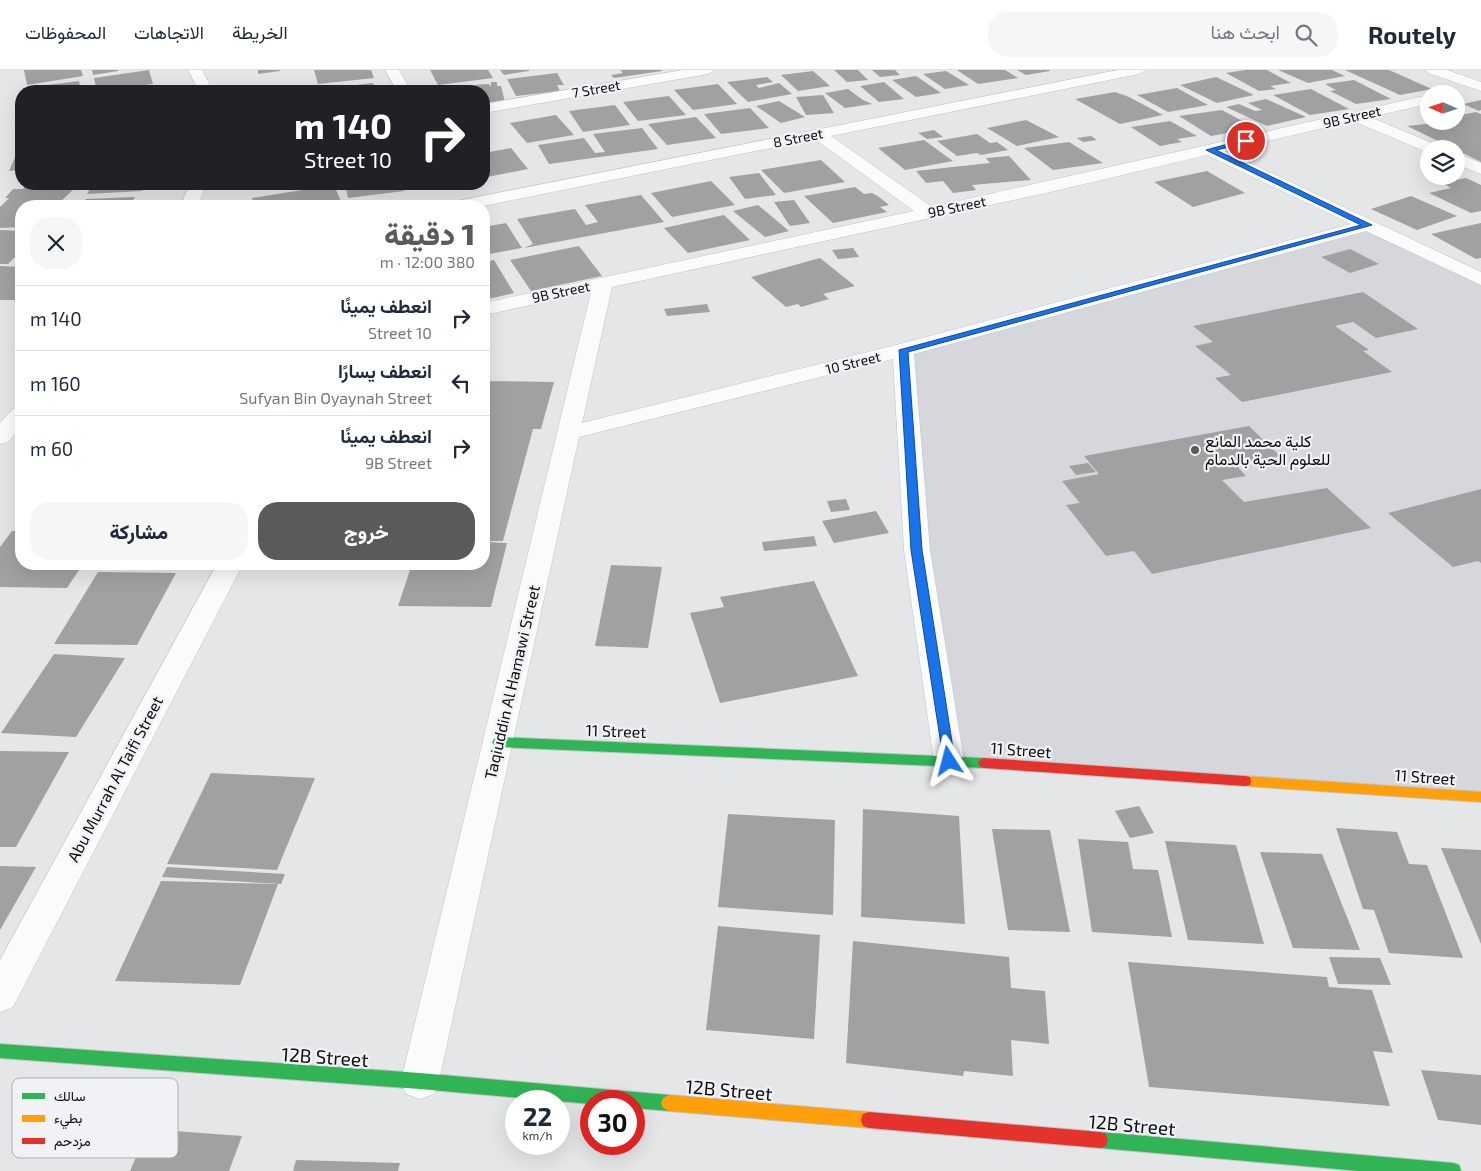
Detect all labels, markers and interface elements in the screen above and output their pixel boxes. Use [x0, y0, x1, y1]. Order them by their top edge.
search box [988, 12, 1338, 57]
text: ابحث هنا [1211, 20, 1280, 43]
text: Routely [1368, 20, 1456, 49]
text: المحفوظات [25, 21, 106, 43]
text: الاتجاهات [134, 21, 204, 43]
text: الخريطة [232, 21, 288, 43]
icon: search [1292, 21, 1320, 49]
street label: 7 Street [570, 76, 622, 101]
north arrow [1420, 85, 1465, 130]
map controls [1420, 85, 1465, 185]
street label: 9B Street [1321, 102, 1382, 131]
text: 140 m [294, 104, 392, 146]
icon: right [410, 105, 475, 170]
pin [1225, 120, 1267, 162]
street label: 8 Street [771, 124, 824, 151]
icon: arrive [1232, 127, 1260, 155]
button: layers [1420, 140, 1465, 185]
text: 10 Street [304, 146, 392, 172]
street label: 9B Street [926, 192, 987, 221]
text: 1 دقيقة [384, 215, 475, 251]
button: close [30, 217, 82, 269]
text: 380 m · 12:00 [380, 252, 475, 271]
street label: 9B Street [530, 277, 591, 306]
text: انعطف يمينًا [340, 294, 432, 317]
icon: right [447, 304, 475, 332]
text: 140 m [30, 307, 82, 330]
text: 10 Street [368, 323, 432, 342]
street label: 10 Street [824, 347, 882, 378]
text: انعطف يسارًا [338, 359, 432, 382]
icon: left [447, 369, 475, 397]
text: 160 m [30, 372, 81, 395]
text: Sufyan Bin Oyaynah Street [239, 388, 432, 407]
text: انعطف يمينًا [340, 424, 432, 447]
place label: كلية محمد المانع للعلوم الحية بالدمام [1205, 431, 1330, 470]
icon: right [447, 434, 475, 462]
text: 60 m [30, 437, 73, 460]
marker: كلية محمد المانع للعلوم الحية بالدمام [1189, 444, 1201, 456]
text: 9B Street [365, 453, 432, 472]
button: مشاركة [30, 502, 248, 560]
button: خروج [258, 502, 475, 560]
street label: Taqiuddin Al Hamawi Street [480, 583, 543, 781]
street label: Abu Murrah Al Taifi Street [63, 693, 166, 865]
street label: 11 Street [585, 720, 647, 741]
position arrow [922, 734, 974, 786]
street label: 11 Street [990, 738, 1052, 761]
street label: 11 Street [1394, 765, 1456, 788]
street label: 12B Street [281, 1042, 369, 1071]
street label: 12B Street [685, 1074, 773, 1105]
legend [12, 1078, 178, 1158]
text: سالك [54, 1087, 85, 1104]
speed limit sign: 30 [580, 1090, 645, 1155]
text: 22 [523, 1101, 552, 1131]
text: بطيء [54, 1109, 82, 1130]
street label: 12B Street [1088, 1109, 1176, 1140]
text: km/h [523, 1128, 552, 1142]
text: مزدحم [54, 1132, 91, 1150]

